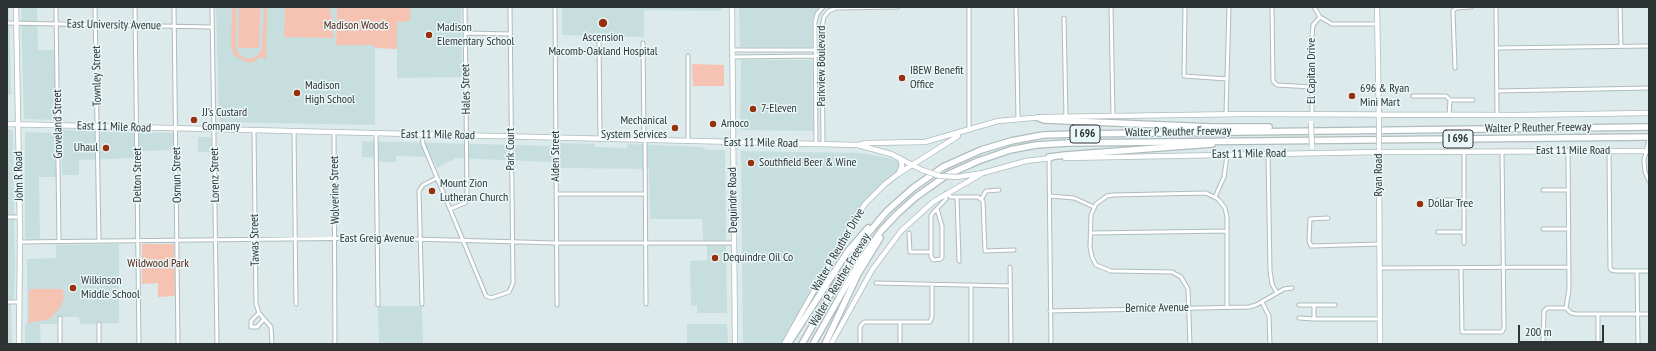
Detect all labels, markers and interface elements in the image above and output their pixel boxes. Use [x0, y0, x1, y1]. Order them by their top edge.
street label: East University Avenue [67, 17, 161, 33]
marker: Ascension Macomb-Oakland Hospital [597, 17, 609, 29]
park label: Madison Woods [324, 19, 388, 33]
place label: Madison Elementary School [437, 21, 514, 49]
street label: Parkview Boulevard [815, 25, 829, 107]
marker: Madison Elementary School [424, 30, 434, 40]
place label: Ascension Macomb-Oakland Hospital [548, 31, 658, 59]
street label: El Capitan Drive [1305, 38, 1319, 104]
street label: Townley Street [89, 45, 105, 107]
street label: Hales Street [458, 64, 474, 114]
place label: IBEW Benefit Office [910, 64, 964, 92]
marker: IBEW Benefit Office [897, 73, 907, 83]
place label: Madison High School [305, 79, 355, 107]
place label: 696 & Ryan Mini Mart [1360, 82, 1409, 110]
marker: Madison High School [292, 88, 302, 98]
street label: Groveland Street [50, 89, 66, 159]
marker: 696 & Ryan Mini Mart [1347, 91, 1357, 101]
place label: 7-Eleven [761, 102, 797, 116]
marker: 7-Eleven [748, 104, 758, 114]
place label: JJ's Custard Company [202, 106, 247, 134]
place label: Mechanical System Services [601, 114, 667, 142]
marker: JJ's Custard Company [189, 115, 199, 125]
place label: Amoco [721, 117, 749, 131]
street label: East 11 Mile Road [77, 119, 151, 135]
marker: Amoco [708, 119, 718, 129]
street label: Walter P Reuther Freeway [1485, 120, 1591, 136]
marker: Mechanical System Services [670, 123, 680, 133]
street label: Walter P Reuther Freeway [1125, 124, 1231, 140]
road number: I 696 [1070, 125, 1100, 143]
street label: East 11 Mile Road [401, 127, 475, 143]
street label: Park Court [504, 128, 518, 170]
street label: Alden Street [549, 130, 563, 182]
road number: I 696 [1443, 130, 1473, 148]
street label: East 11 Mile Road [724, 135, 798, 151]
place label: Uhaul [74, 141, 98, 155]
marker: Uhaul [101, 143, 111, 153]
street label: East 11 Mile Road [1536, 144, 1610, 158]
street label: East 11 Mile Road [1212, 146, 1286, 162]
street label: Delton Street [131, 147, 145, 203]
street label: Osmun Street [169, 147, 185, 203]
street label: Lorenz Street [207, 147, 223, 203]
street label: John R Road [11, 151, 27, 201]
street label: Ryan Road [1372, 153, 1386, 197]
street label: Wolverine Street [327, 156, 343, 224]
place label: Southfield Beer & Wine [759, 156, 856, 170]
marker: Southfield Beer & Wine [746, 158, 756, 168]
street label: Dequindre Road [725, 167, 741, 233]
place label: Mount Zion Lutheran Church [440, 177, 508, 205]
marker: Mount Zion Lutheran Church [427, 186, 437, 196]
place label: Dollar Tree [1428, 197, 1473, 211]
marker: Dollar Tree [1415, 199, 1425, 209]
street label: Walter P Reuther Drive [808, 206, 868, 294]
street label: Tawas Street [247, 214, 263, 266]
street label: Walter P Reuther Freeway [806, 231, 874, 329]
street label: East Greig Avenue [340, 232, 414, 246]
place label: Dequindre Oil Co [723, 251, 793, 265]
marker: Dequindre Oil Co [710, 253, 720, 263]
park label: Wildwood Park [127, 257, 189, 271]
place label: Wilkinson Middle School [81, 274, 140, 302]
marker: Wilkinson Middle School [68, 283, 78, 293]
street label: Bernice Avenue [1125, 300, 1189, 316]
scale bar [1520, 317, 1606, 343]
text: 200 m [1525, 324, 1552, 339]

